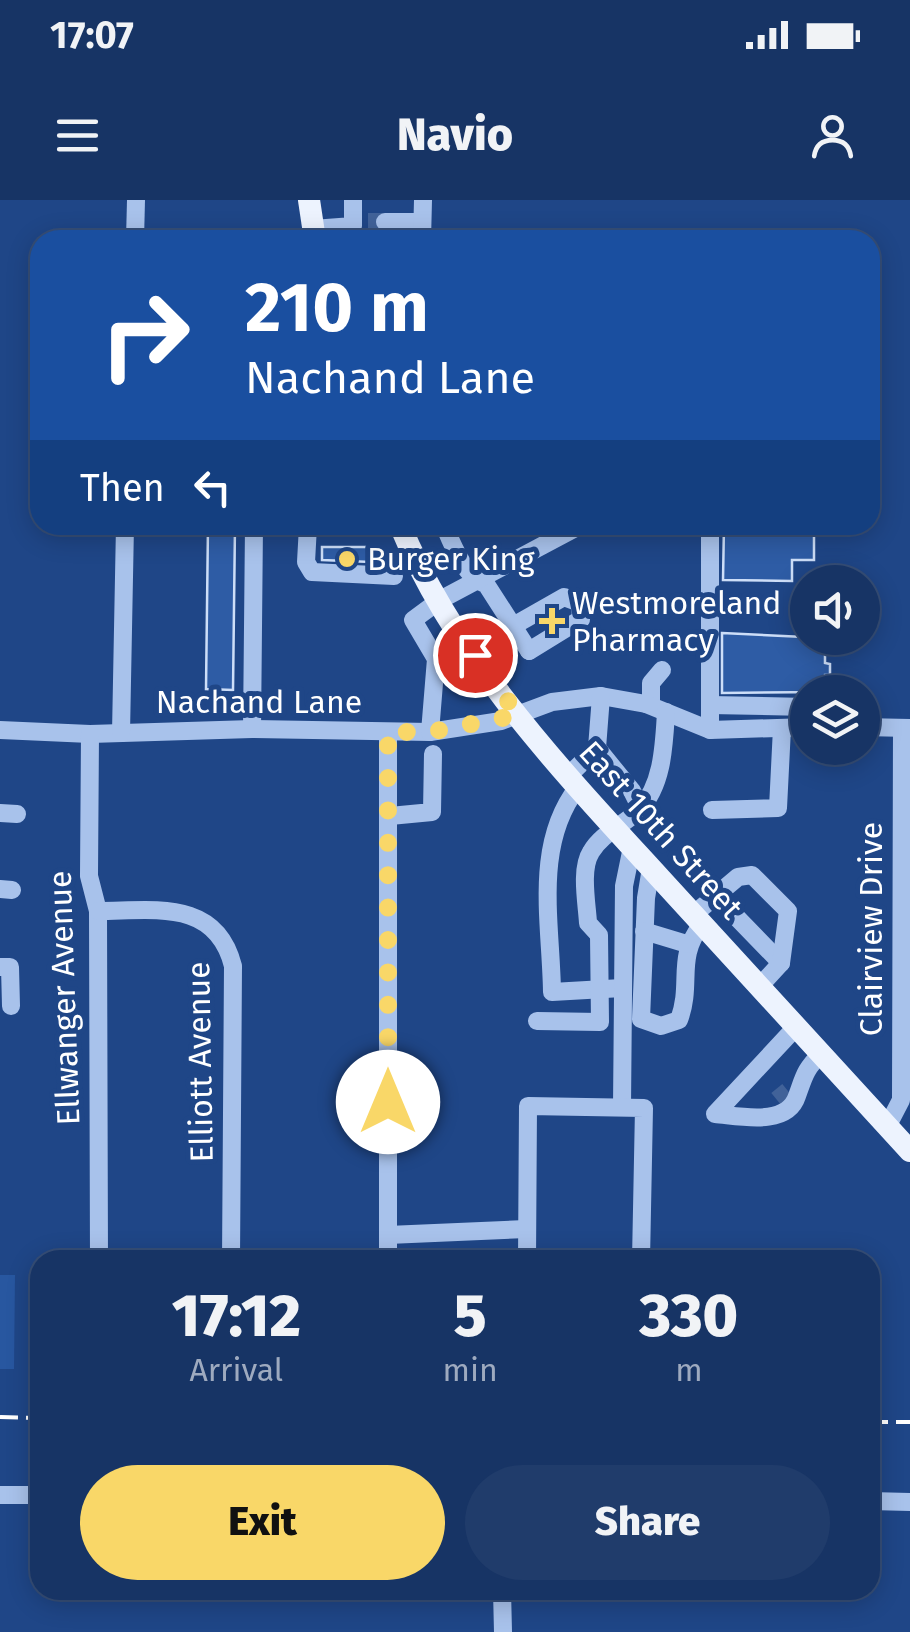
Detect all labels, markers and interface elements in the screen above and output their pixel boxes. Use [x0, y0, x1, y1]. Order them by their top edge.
text: 17:07 [50, 12, 134, 58]
icon: menu [50, 108, 105, 163]
text: Navio [397, 108, 513, 162]
icon: person [805, 108, 860, 163]
text: 210 m [245, 266, 429, 350]
icon: right [80, 270, 210, 400]
text: Nachand Lane [245, 351, 535, 405]
icon: left [185, 460, 240, 515]
text: Then [80, 465, 165, 511]
place label: Burger King [367, 540, 535, 578]
marker: Burger King [336, 548, 358, 570]
map controls [790, 565, 880, 765]
button: sound [790, 565, 880, 655]
place label: Westmoreland Pharmacy [572, 584, 782, 659]
marker: Westmoreland Pharmacy [541, 610, 563, 632]
pin [433, 613, 518, 698]
icon: arrive [448, 628, 503, 683]
button: layers [790, 675, 880, 765]
street label: Nachand Lane [156, 683, 362, 721]
street label: East 10th Street [571, 733, 751, 927]
street label: Clairview Drive [852, 822, 890, 1036]
street label: Ellwanger Avenue [41, 870, 87, 1126]
street label: Elliott Avenue [179, 961, 221, 1163]
position arrow [336, 1050, 440, 1154]
text: 17:12 [172, 1280, 301, 1352]
text: 5 [454, 1280, 487, 1352]
text: 330 [639, 1280, 738, 1352]
text: Arrival [189, 1351, 283, 1389]
text: min [443, 1351, 498, 1389]
text: m [675, 1351, 703, 1389]
button: Exit [80, 1465, 445, 1580]
button: Share [465, 1465, 830, 1580]

